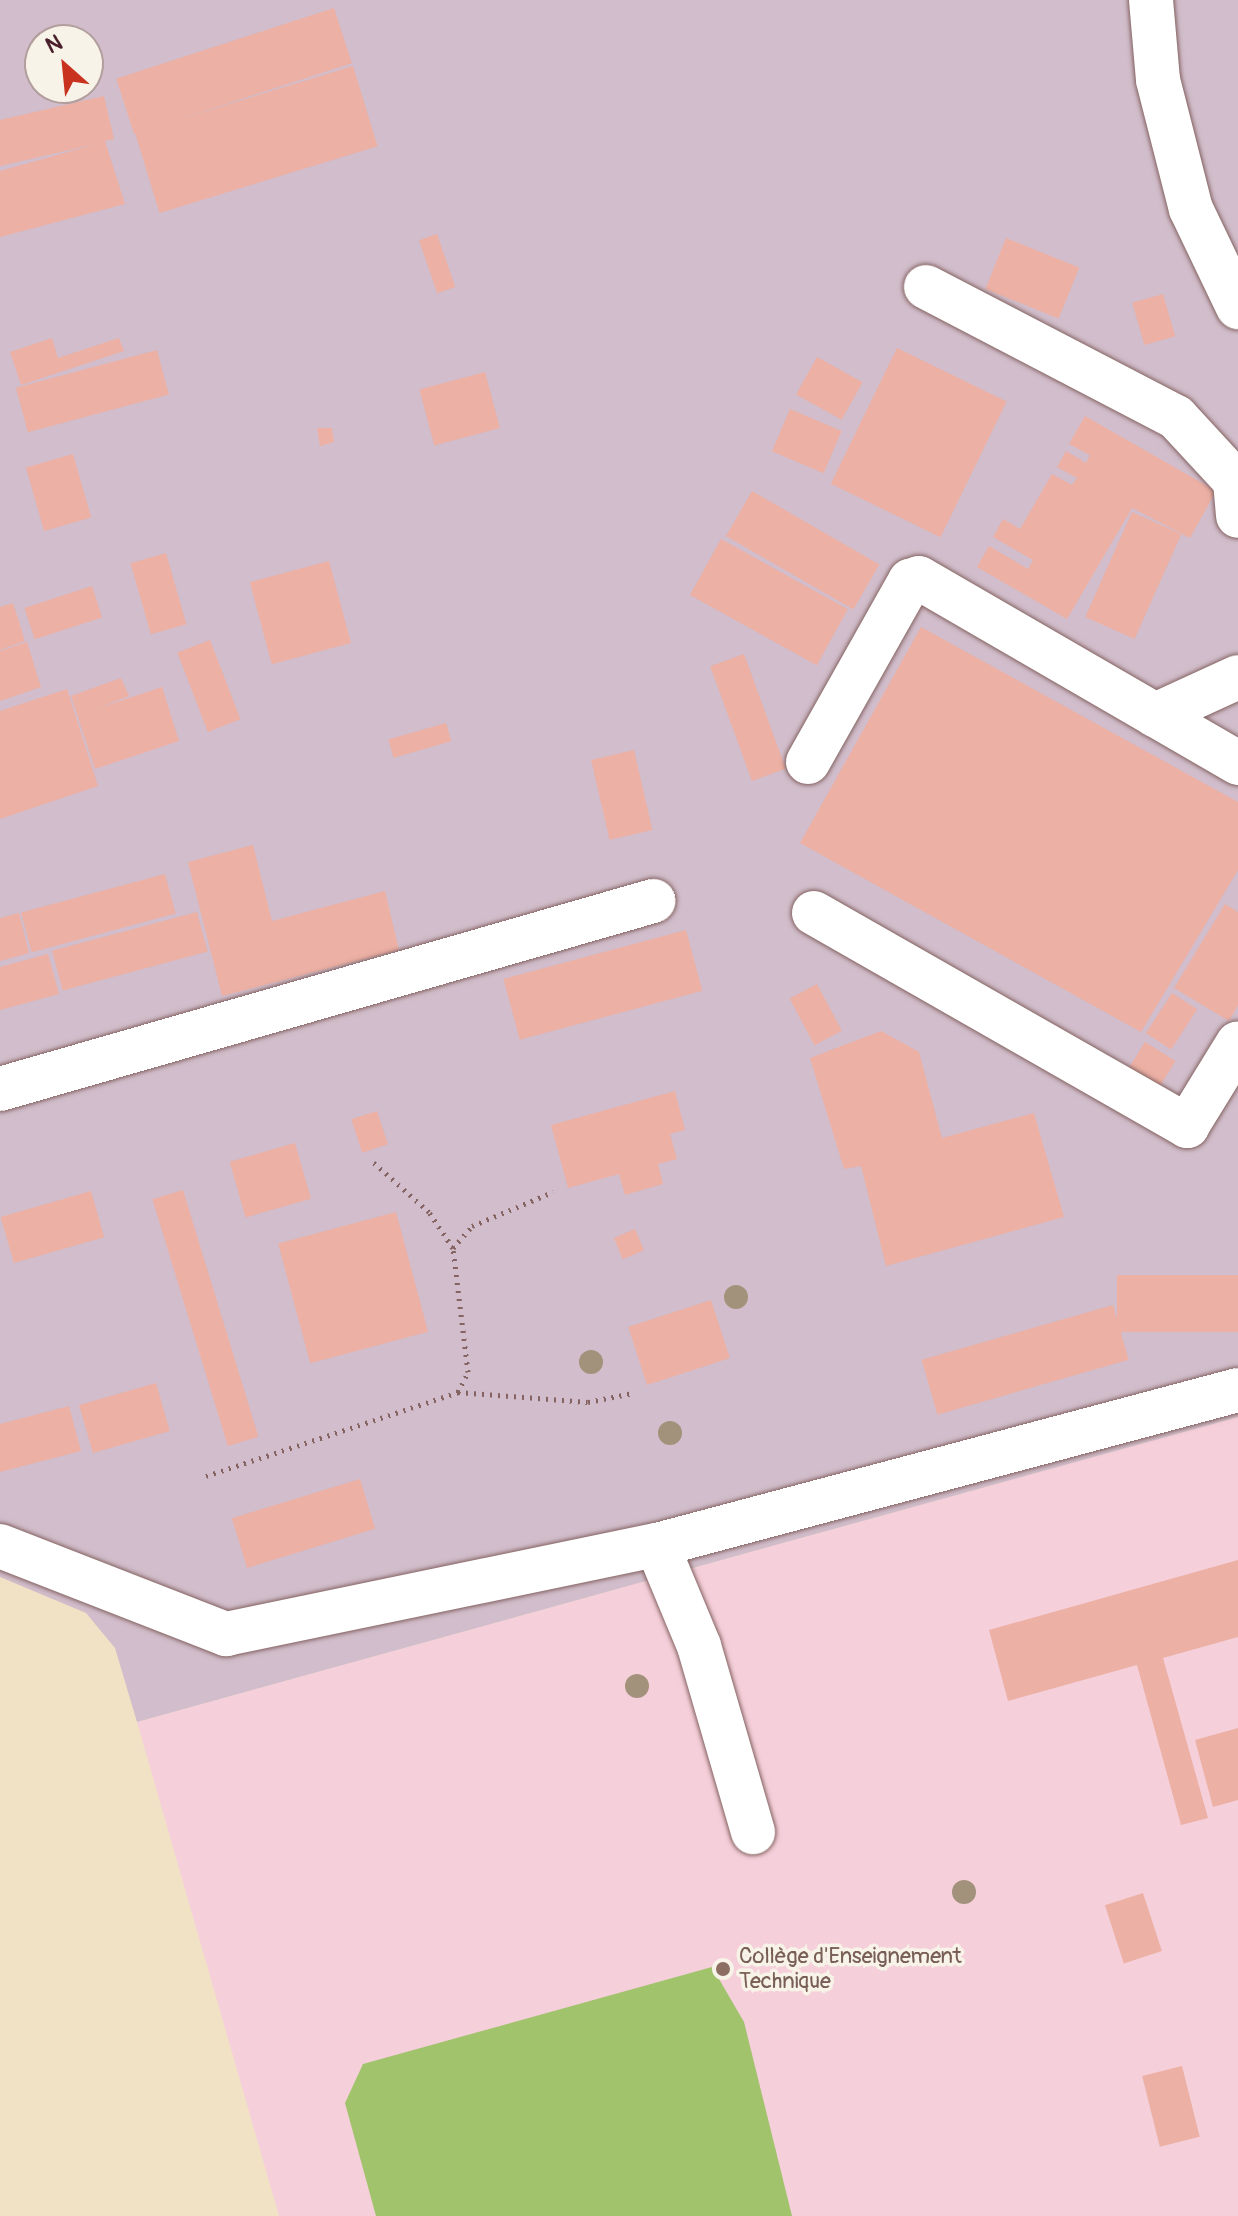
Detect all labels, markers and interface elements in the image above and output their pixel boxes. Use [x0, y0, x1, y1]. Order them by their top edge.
north arrow [24, 24, 104, 104]
text: N [41, 29, 67, 60]
place label: Collège d'Enseignement Technique [739, 1943, 962, 1994]
marker: Collège d'Enseignement Technique [714, 1960, 732, 1978]

